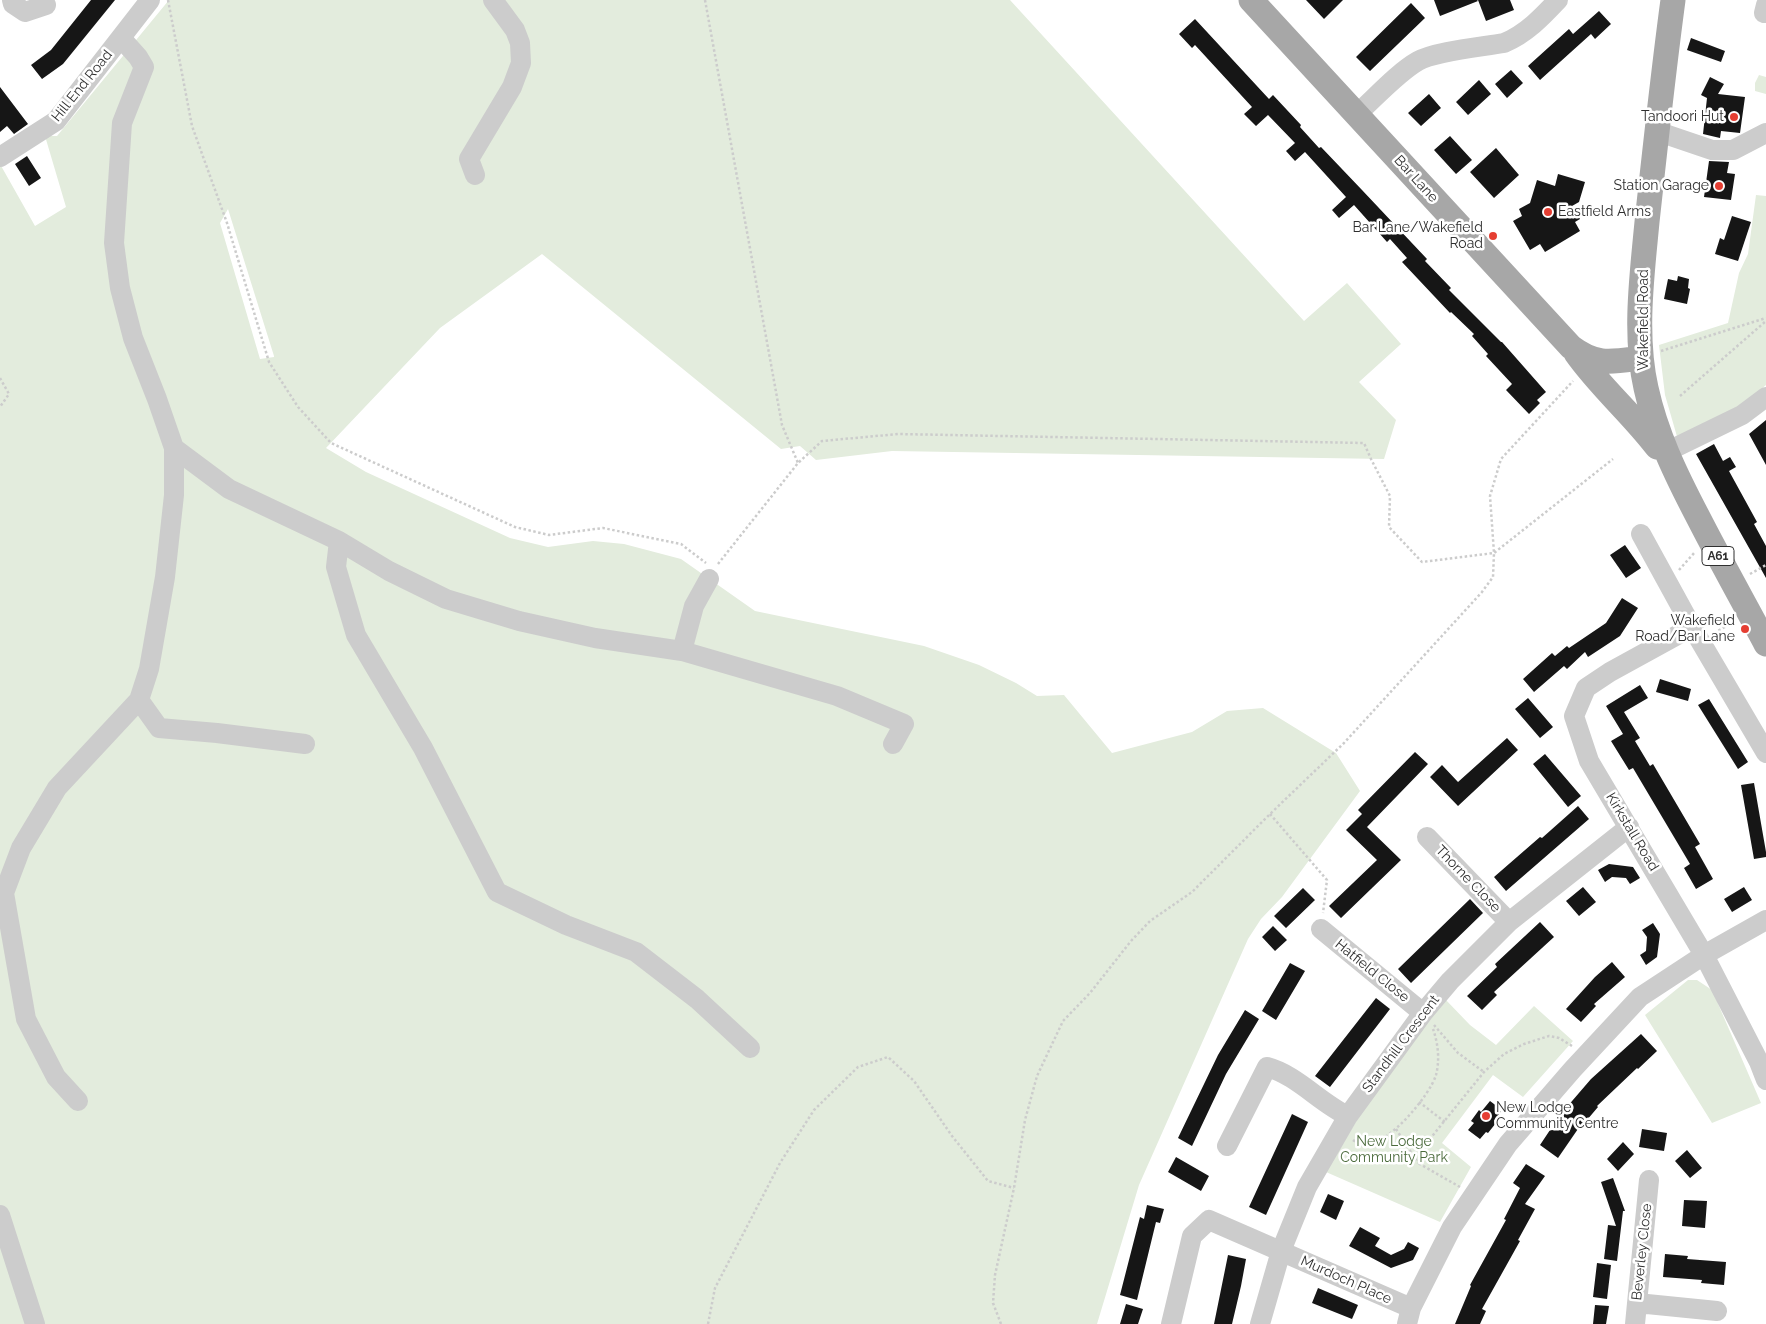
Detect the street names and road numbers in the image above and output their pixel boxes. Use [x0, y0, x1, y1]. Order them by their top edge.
street label: Hill End Road [48, 47, 116, 125]
street label: Bar Lane [1390, 152, 1442, 206]
street label: Wakefield Road [1636, 269, 1652, 371]
road number: A61 [1702, 546, 1734, 566]
street label: Kirkstall Road [1602, 790, 1662, 874]
street label: Thorne Close [1432, 842, 1504, 916]
street label: Hatfield Close [1332, 936, 1412, 1006]
street label: Standhill Crescent [1359, 992, 1443, 1096]
street label: Beverley Close [1629, 1203, 1655, 1301]
street label: Murdoch Place [1298, 1252, 1394, 1308]

